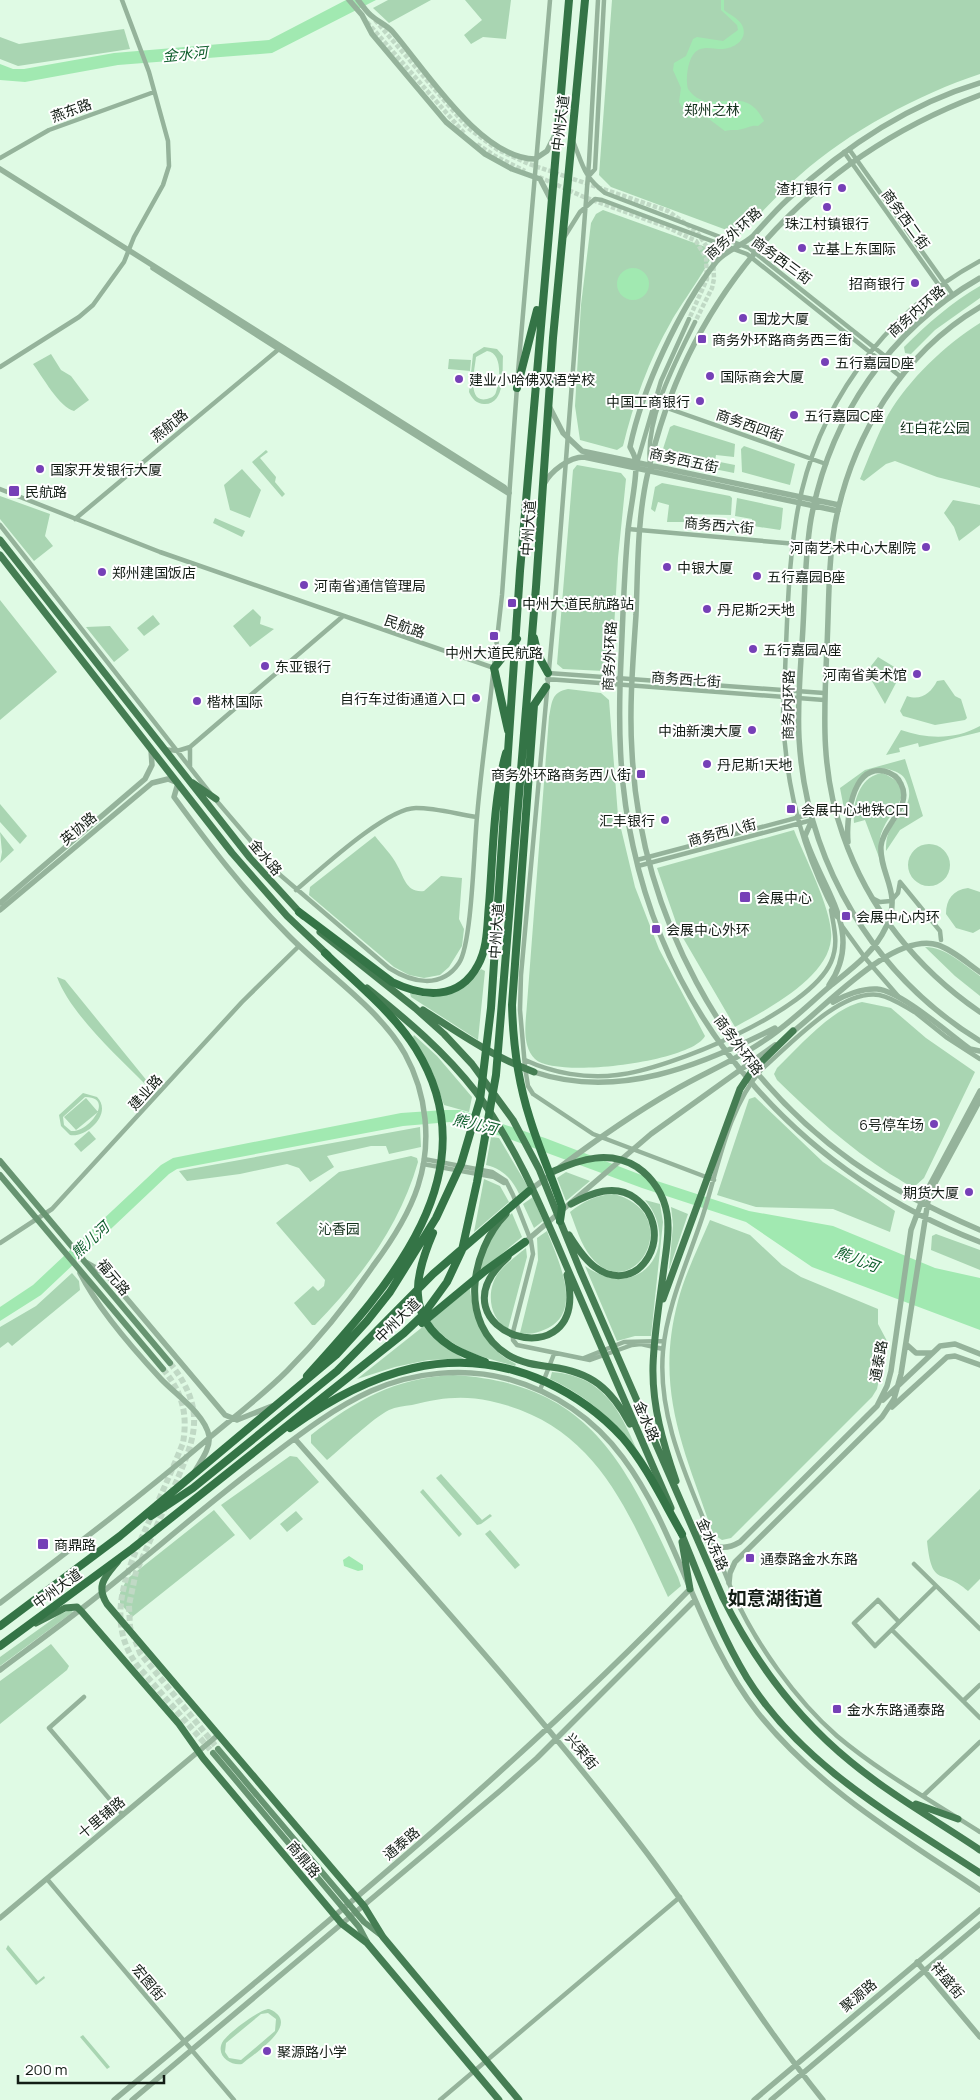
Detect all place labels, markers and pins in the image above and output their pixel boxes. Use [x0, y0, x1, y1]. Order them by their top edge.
place label: 渣打银行 [776, 179, 832, 198]
marker: 渣打银行 [836, 182, 848, 194]
marker: 珠江村镇银行 [821, 201, 833, 213]
place label: 珠江村镇银行 [785, 214, 869, 233]
place label: 立基上东国际 [812, 239, 896, 258]
marker: 立基上东国际 [796, 242, 808, 254]
place label: 招商银行 [849, 274, 905, 293]
marker: 招商银行 [909, 277, 921, 289]
place label: 国龙大厦 [753, 309, 809, 328]
marker: 国龙大厦 [737, 312, 749, 324]
place label: 商务外环路商务西三街 [712, 330, 852, 349]
marker: 商务外环路商务西三街 [696, 333, 708, 345]
place label: 五行嘉园D座 [835, 353, 914, 372]
marker: 五行嘉园D座 [819, 356, 831, 368]
place label: 国际商会大厦 [720, 367, 804, 386]
place label: 建业小哈佛双语学校 [469, 370, 595, 389]
marker: 国际商会大厦 [704, 370, 716, 382]
marker: 建业小哈佛双语学校 [453, 373, 465, 385]
place label: 中国工商银行 [606, 392, 690, 411]
marker: 中国工商银行 [694, 395, 706, 407]
place label: 五行嘉园C座 [804, 406, 884, 425]
marker: 五行嘉园C座 [788, 409, 800, 421]
place label: 国家开发银行大厦 [50, 460, 162, 479]
marker: 国家开发银行大厦 [34, 463, 46, 475]
place label: 民航路 [25, 482, 67, 501]
marker: 民航路 [7, 484, 21, 498]
place label: 河南艺术中心大剧院 [790, 538, 916, 557]
marker: 河南艺术中心大剧院 [920, 541, 932, 553]
place label: 中银大厦 [677, 558, 733, 577]
marker: 中银大厦 [661, 561, 673, 573]
place label: 郑州建国饭店 [112, 563, 196, 582]
marker: 郑州建国饭店 [96, 566, 108, 578]
place label: 五行嘉园B座 [767, 567, 846, 586]
marker: 五行嘉园B座 [751, 570, 763, 582]
place label: 河南省通信管理局 [314, 576, 426, 595]
marker: 河南省通信管理局 [298, 579, 310, 591]
place label: 中州大道民航路站 [522, 594, 634, 613]
marker: 中州大道民航路站 [506, 597, 518, 609]
place label: 丹尼斯2天地 [717, 600, 795, 619]
marker: 丹尼斯2天地 [701, 603, 713, 615]
marker: 中州大道民航路 [488, 630, 500, 642]
place label: 五行嘉园A座 [763, 640, 842, 659]
place label: 中州大道民航路 [445, 643, 543, 662]
marker: 五行嘉园A座 [747, 643, 759, 655]
place label: 东亚银行 [275, 657, 331, 676]
marker: 东亚银行 [259, 660, 271, 672]
place label: 河南省美术馆 [823, 665, 907, 684]
marker: 河南省美术馆 [911, 668, 923, 680]
place label: 自行车过街通道入口 [340, 689, 466, 708]
place label: 楷林国际 [207, 692, 263, 711]
marker: 自行车过街通道入口 [470, 692, 482, 704]
marker: 楷林国际 [191, 695, 203, 707]
place label: 中油新澳大厦 [658, 721, 742, 740]
marker: 中油新澳大厦 [746, 724, 758, 736]
place label: 丹尼斯1天地 [717, 755, 792, 774]
marker: 丹尼斯1天地 [701, 758, 713, 770]
place label: 商务外环路商务西八街 [491, 765, 631, 784]
marker: 商务外环路商务西八街 [635, 768, 647, 780]
place label: 会展中心地铁C口 [801, 800, 909, 819]
marker: 会展中心地铁C口 [785, 803, 797, 815]
place label: 汇丰银行 [599, 811, 655, 830]
marker: 汇丰银行 [659, 814, 671, 826]
place label: 会展中心 [756, 888, 812, 907]
marker: 会展中心 [738, 890, 752, 904]
place label: 会展中心内环 [856, 907, 940, 926]
marker: 会展中心内环 [840, 910, 852, 922]
place label: 会展中心外环 [666, 920, 750, 939]
marker: 会展中心外环 [650, 923, 662, 935]
place label: 6号停车场 [859, 1115, 924, 1134]
marker: 6号停车场 [928, 1118, 940, 1130]
place label: 期货大厦 [903, 1183, 959, 1202]
marker: 期货大厦 [963, 1186, 975, 1198]
place label: 商鼎路 [54, 1535, 96, 1554]
marker: 商鼎路 [36, 1537, 50, 1551]
place label: 通泰路金水东路 [760, 1549, 858, 1568]
marker: 通泰路金水东路 [744, 1552, 756, 1564]
place label: 金水东路通泰路 [847, 1700, 945, 1719]
marker: 金水东路通泰路 [831, 1703, 843, 1715]
place label: 聚源路小学 [277, 2042, 347, 2061]
marker: 聚源路小学 [261, 2045, 273, 2057]

